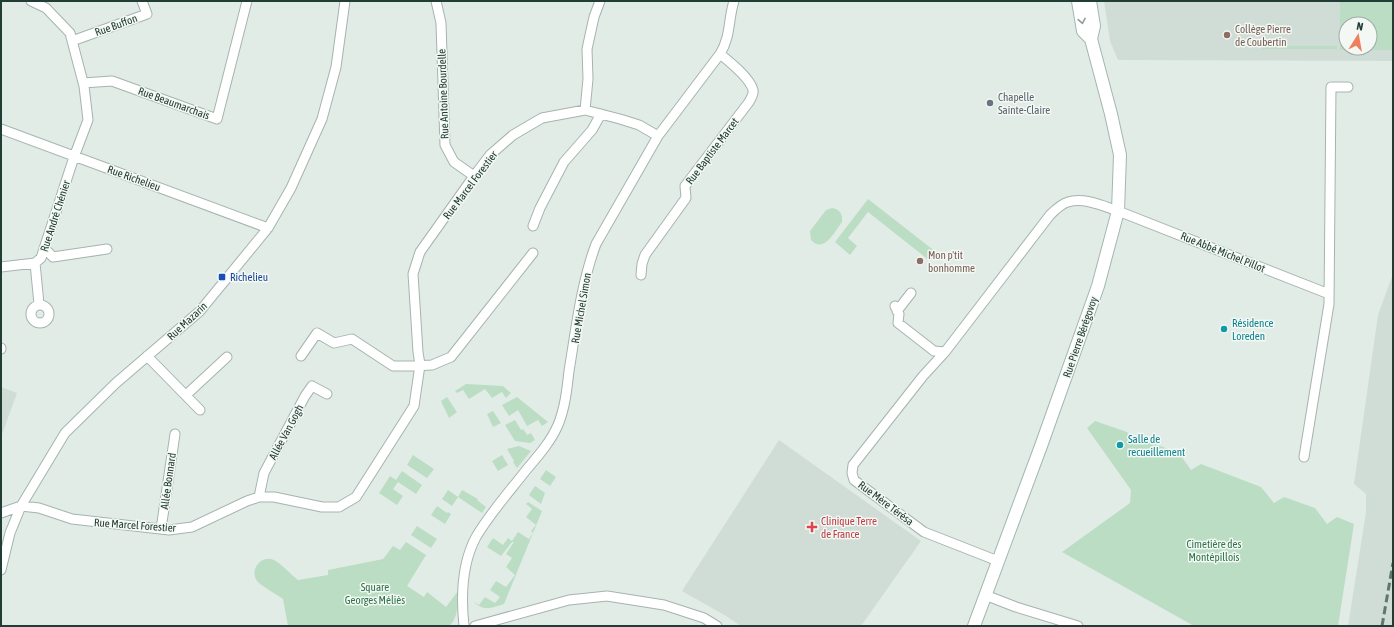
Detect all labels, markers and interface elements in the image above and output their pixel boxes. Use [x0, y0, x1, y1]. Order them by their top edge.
street label: Rue Buffon [93, 12, 139, 38]
north arrow [1338, 16, 1378, 56]
one-way arrow [1077, 18, 1086, 24]
text: N [1356, 20, 1364, 33]
place label: Collège Pierre de Coubertin [1235, 23, 1291, 48]
marker: Collège Pierre de Coubertin [1222, 30, 1232, 40]
street label: Rue Antoine Bourdelle [435, 49, 451, 139]
street label: Rue Beaumarchais [137, 85, 211, 122]
place label: Chapelle Sainte-Claire [998, 91, 1050, 116]
marker: Chapelle Sainte-Claire [985, 98, 995, 108]
street label: Rue Baptiste Marcet [683, 115, 741, 187]
street label: Rue Marcel Forestier [441, 148, 500, 221]
street label: Rue Richelieu [106, 163, 162, 193]
street label: Rue André Chénier [38, 178, 72, 253]
street label: Rue Abbé Michel Pillot [1179, 230, 1267, 274]
place label: Mon p'tit bonhomme [928, 249, 975, 274]
marker: Mon p'tit bonhomme [915, 256, 925, 266]
place label: Richelieu [230, 271, 268, 283]
marker: Richelieu [217, 272, 227, 282]
street label: Rue Michel Simon [569, 272, 593, 344]
street label: Rue Pierre Bérégovoy [1060, 294, 1100, 379]
street label: Rue Mazarin [165, 300, 209, 342]
place label: Résidence Loreden [1232, 317, 1274, 342]
marker: Résidence Loreden [1219, 324, 1229, 334]
street label: Allée Van Gogh [266, 402, 306, 462]
place label: Salle de recueillement [1128, 433, 1185, 458]
marker: Salle de recueillement [1115, 440, 1125, 450]
street label: Allée Bonnard [158, 452, 178, 510]
street label: Rue Mère Térésa [856, 478, 916, 528]
place label: Clinique Terre de France [821, 515, 877, 540]
street label: Rue Marcel Forestier [94, 516, 177, 534]
marker: Clinique Terre de France [806, 521, 818, 533]
park label: Cimetière des Montépillois [1187, 538, 1242, 563]
park label: Square Georges Méliès [345, 581, 405, 606]

